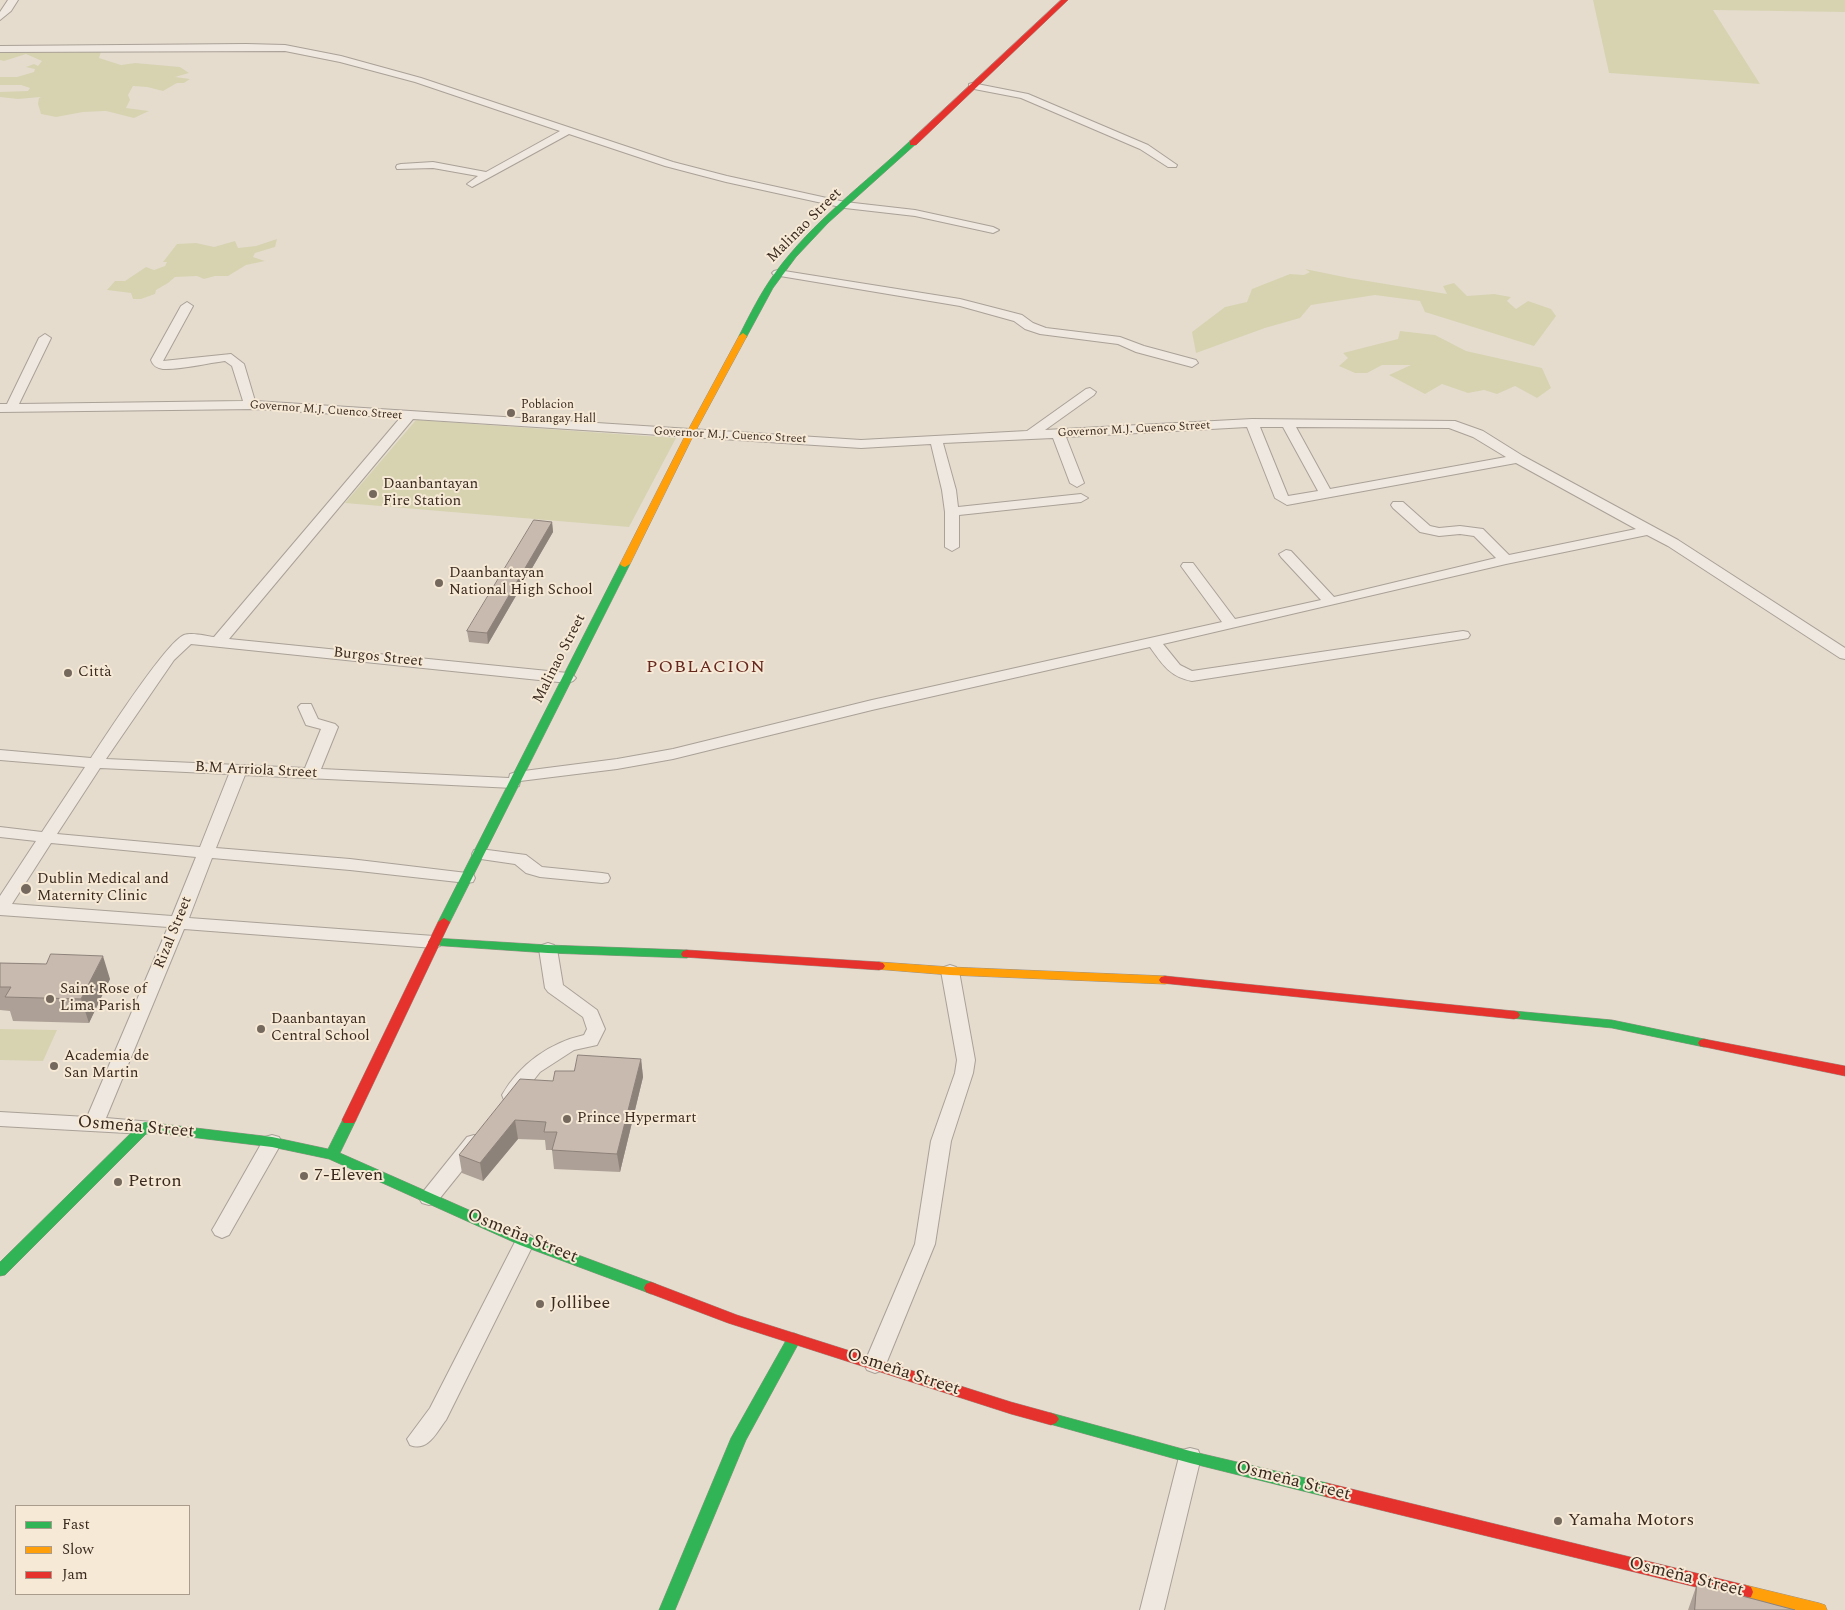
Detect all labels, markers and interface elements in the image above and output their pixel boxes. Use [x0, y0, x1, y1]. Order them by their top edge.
street label: Malinao Street [764, 185, 846, 267]
street label: Governor M.J. Cuenco Street [249, 398, 403, 424]
place label: Poblacion Barangay Hall [521, 399, 596, 427]
marker: Poblacion Barangay Hall [505, 407, 517, 419]
street label: Governor M.J. Cuenco Street [1057, 419, 1211, 441]
street label: Governor M.J. Cuenco Street [653, 425, 807, 447]
place label: Daanbantayan Fire Station [383, 476, 478, 511]
marker: Daanbantayan Fire Station [367, 488, 379, 500]
place label: Daanbantayan National High School [449, 565, 593, 600]
marker: Daanbantayan National High School [433, 577, 445, 589]
street label: Malinao Street [530, 611, 590, 707]
street label: Burgos Street [332, 644, 424, 672]
district label: POBLACION [645, 657, 767, 679]
place label: Città [78, 664, 112, 682]
marker: Città [62, 667, 74, 679]
street label: B.M Arriola Street [194, 759, 318, 783]
place label: Dublin Medical and Maternity Clinic [37, 871, 169, 906]
marker: Dublin Medical and Maternity Clinic [19, 882, 33, 896]
street label: Rizal Street [151, 894, 197, 972]
place label: Saint Rose of Lima Parish [60, 981, 147, 1016]
marker: Saint Rose of Lima Parish [44, 993, 56, 1005]
place label: Daanbantayan Central School [271, 1011, 370, 1046]
marker: Daanbantayan Central School [255, 1023, 267, 1035]
place label: Academia de San Martin [64, 1048, 149, 1083]
marker: Academia de San Martin [48, 1060, 60, 1072]
place label: Prince Hypermart [577, 1110, 697, 1128]
street label: Osmeña Street [77, 1112, 195, 1144]
marker: Prince Hypermart [561, 1113, 573, 1125]
place label: 7-Eleven [314, 1165, 383, 1187]
marker: 7-Eleven [298, 1170, 310, 1182]
place label: Petron [128, 1171, 182, 1193]
marker: Petron [112, 1176, 124, 1188]
street label: Osmeña Street [464, 1205, 580, 1269]
place label: Jollibee [550, 1293, 610, 1315]
marker: Jollibee [534, 1298, 546, 1310]
street label: Osmeña Street [844, 1345, 962, 1401]
street label: Osmeña Street [1233, 1457, 1353, 1507]
legend [15, 1505, 190, 1595]
place label: Yamaha Motors [1568, 1510, 1694, 1532]
text: Fast [62, 1513, 90, 1536]
marker: Yamaha Motors [1552, 1515, 1564, 1527]
text: Slow [62, 1538, 94, 1561]
street label: Osmeña Street [1626, 1553, 1746, 1603]
text: Jam [62, 1563, 88, 1586]

